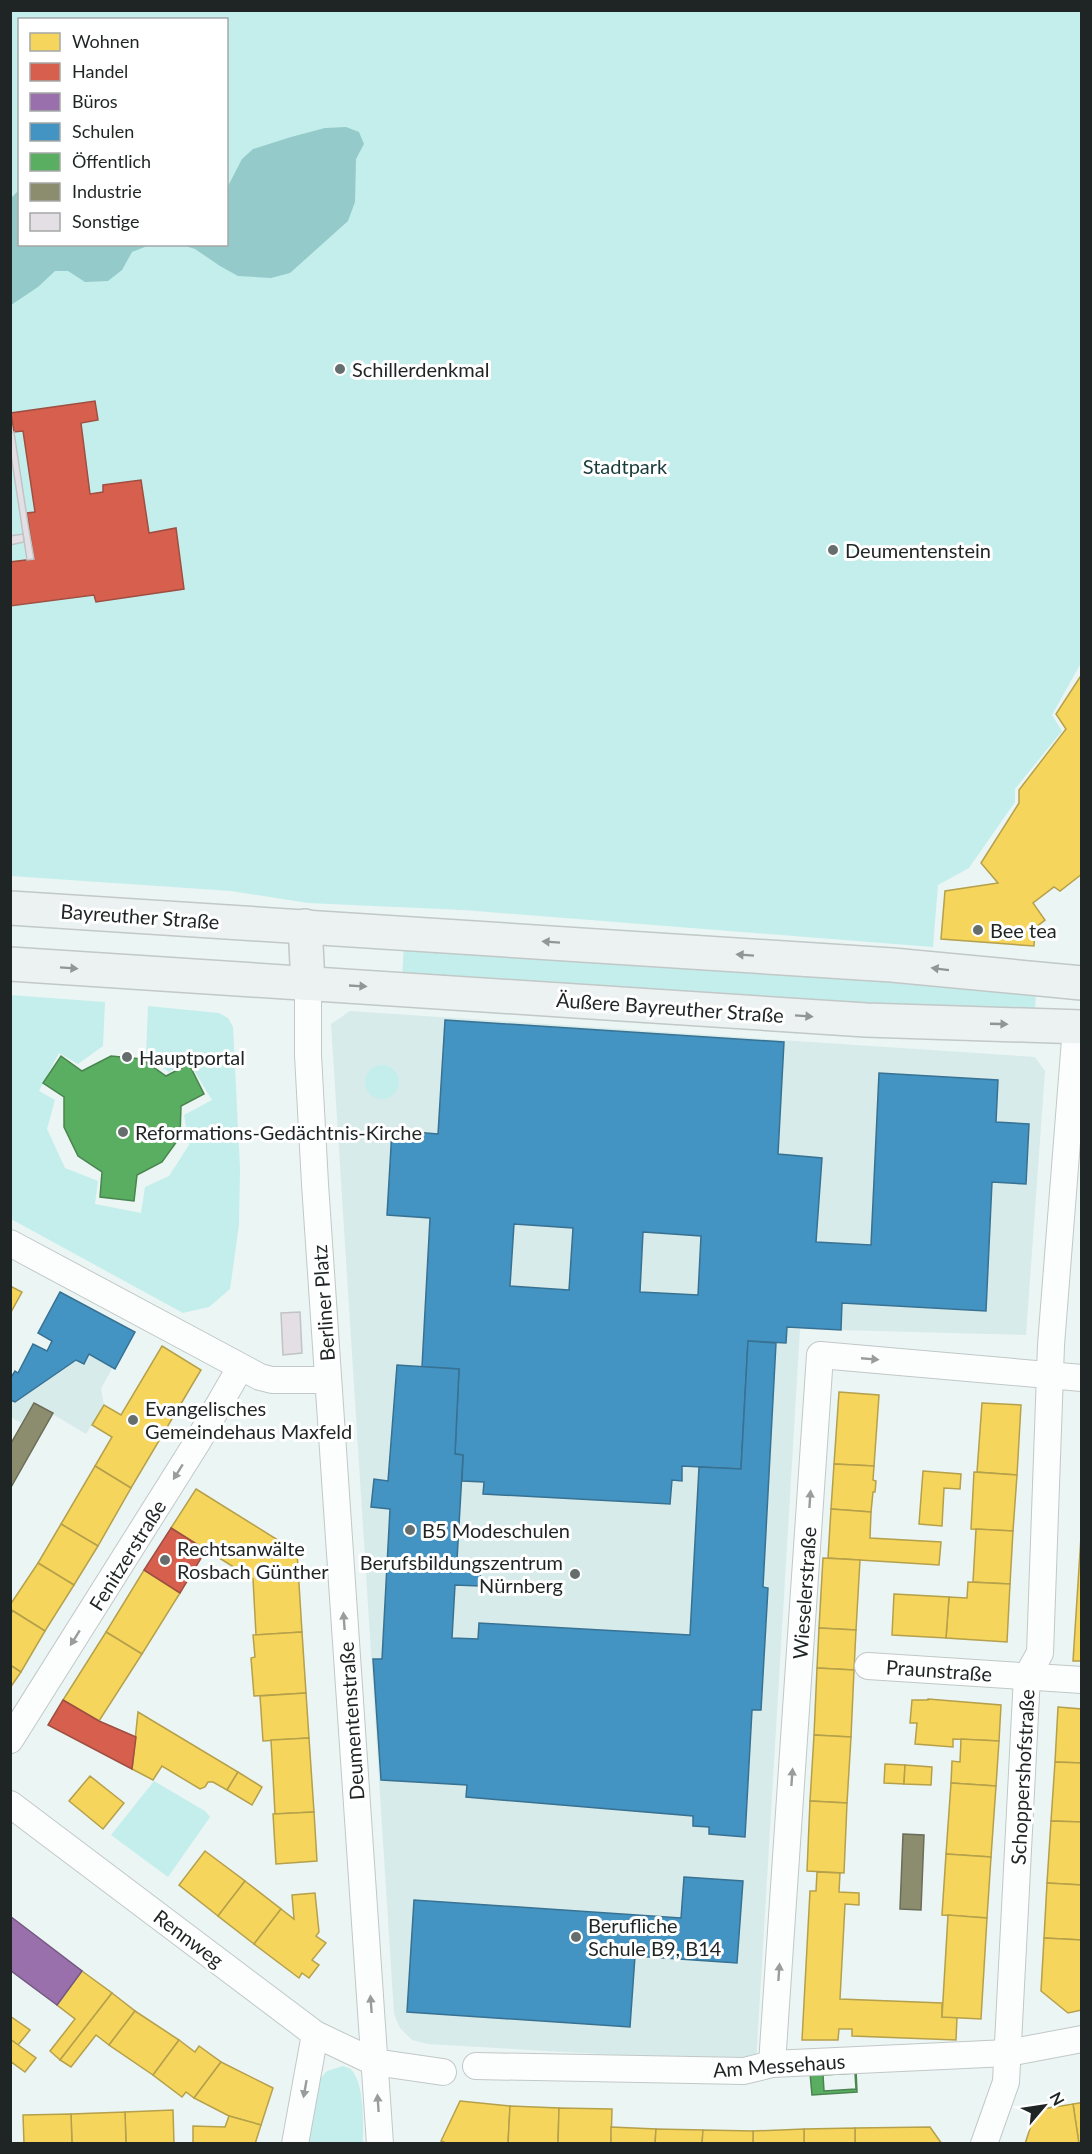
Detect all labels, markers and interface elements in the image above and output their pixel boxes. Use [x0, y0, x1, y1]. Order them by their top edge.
legend [18, 18, 228, 246]
text: Wohnen [72, 30, 139, 52]
text: Handel [72, 60, 128, 82]
text: Büros [72, 90, 118, 112]
text: Schulen [72, 120, 134, 142]
text: Öffentlich [72, 150, 151, 172]
text: Industrie [72, 180, 142, 202]
text: Sonstige [72, 210, 140, 232]
place label: Schillerdenkmal [352, 357, 489, 381]
marker: Schillerdenkmal [333, 362, 347, 376]
park label: Stadtpark [583, 454, 668, 478]
place label: Deumentenstein [845, 538, 991, 562]
marker: Deumentenstein [826, 543, 840, 557]
street label: Bayreuther Straße [60, 898, 220, 934]
place label: Bee tea [990, 918, 1057, 942]
marker: Bee tea [971, 923, 985, 937]
one-way arrow [541, 938, 560, 947]
one-way arrow [736, 950, 755, 960]
one-way arrow [59, 963, 78, 972]
one-way arrow [930, 965, 949, 974]
one-way arrow [349, 982, 368, 991]
street label: Äußere Bayreuther Straße [555, 987, 785, 1027]
one-way arrow [795, 1011, 814, 1021]
one-way arrow [990, 1019, 1009, 1029]
place label: Hauptportal [139, 1045, 245, 1069]
marker: Hauptportal [120, 1050, 134, 1064]
place label: Reformations-Gedächtnis-Kirche [135, 1120, 422, 1144]
marker: Reformations-Gedächtnis-Kirche [116, 1125, 130, 1139]
street label: Berliner Platz [307, 1244, 339, 1362]
one-way arrow [861, 1354, 880, 1364]
place label: Evangelisches Gemeindehaus Maxfeld [145, 1396, 352, 1443]
marker: Evangelisches Gemeindehaus Maxfeld [126, 1413, 140, 1427]
one-way arrow [173, 1464, 184, 1481]
one-way arrow [806, 1489, 815, 1508]
street label: Fenitzerstraße [83, 1495, 171, 1615]
place label: B5 Modeschulen [422, 1518, 570, 1542]
marker: B5 Modeschulen [403, 1523, 417, 1537]
street label: Wieselerstraße [787, 1526, 821, 1660]
place label: Rechtsanwälte Rosbach Günther [177, 1536, 329, 1583]
place label: Berufsbildungszentrum Nürnberg [360, 1550, 563, 1597]
marker: Rechtsanwälte Rosbach Günther [158, 1553, 172, 1567]
marker: Berufsbildungszentrum Nürnberg [568, 1567, 582, 1581]
one-way arrow [340, 1611, 349, 1630]
one-way arrow [69, 1630, 80, 1646]
street label: Deumentenstraße [333, 1641, 369, 1801]
street label: Praunstraße [885, 1654, 993, 1686]
street label: Schoppershofstraße [1005, 1688, 1039, 1866]
one-way arrow [787, 1768, 796, 1787]
street label: Rennweg [149, 1904, 229, 1972]
place label: Berufliche Schule B9, B14 [588, 1913, 722, 1960]
marker: Berufliche Schule B9, B14 [569, 1930, 583, 1944]
one-way arrow [774, 1962, 783, 1981]
one-way arrow [366, 1994, 375, 2013]
street label: Am Messehaus [712, 2048, 846, 2082]
north arrow [1014, 2076, 1074, 2136]
one-way arrow [300, 2079, 309, 2098]
text: N [1046, 2088, 1069, 2108]
one-way arrow [374, 2093, 383, 2112]

